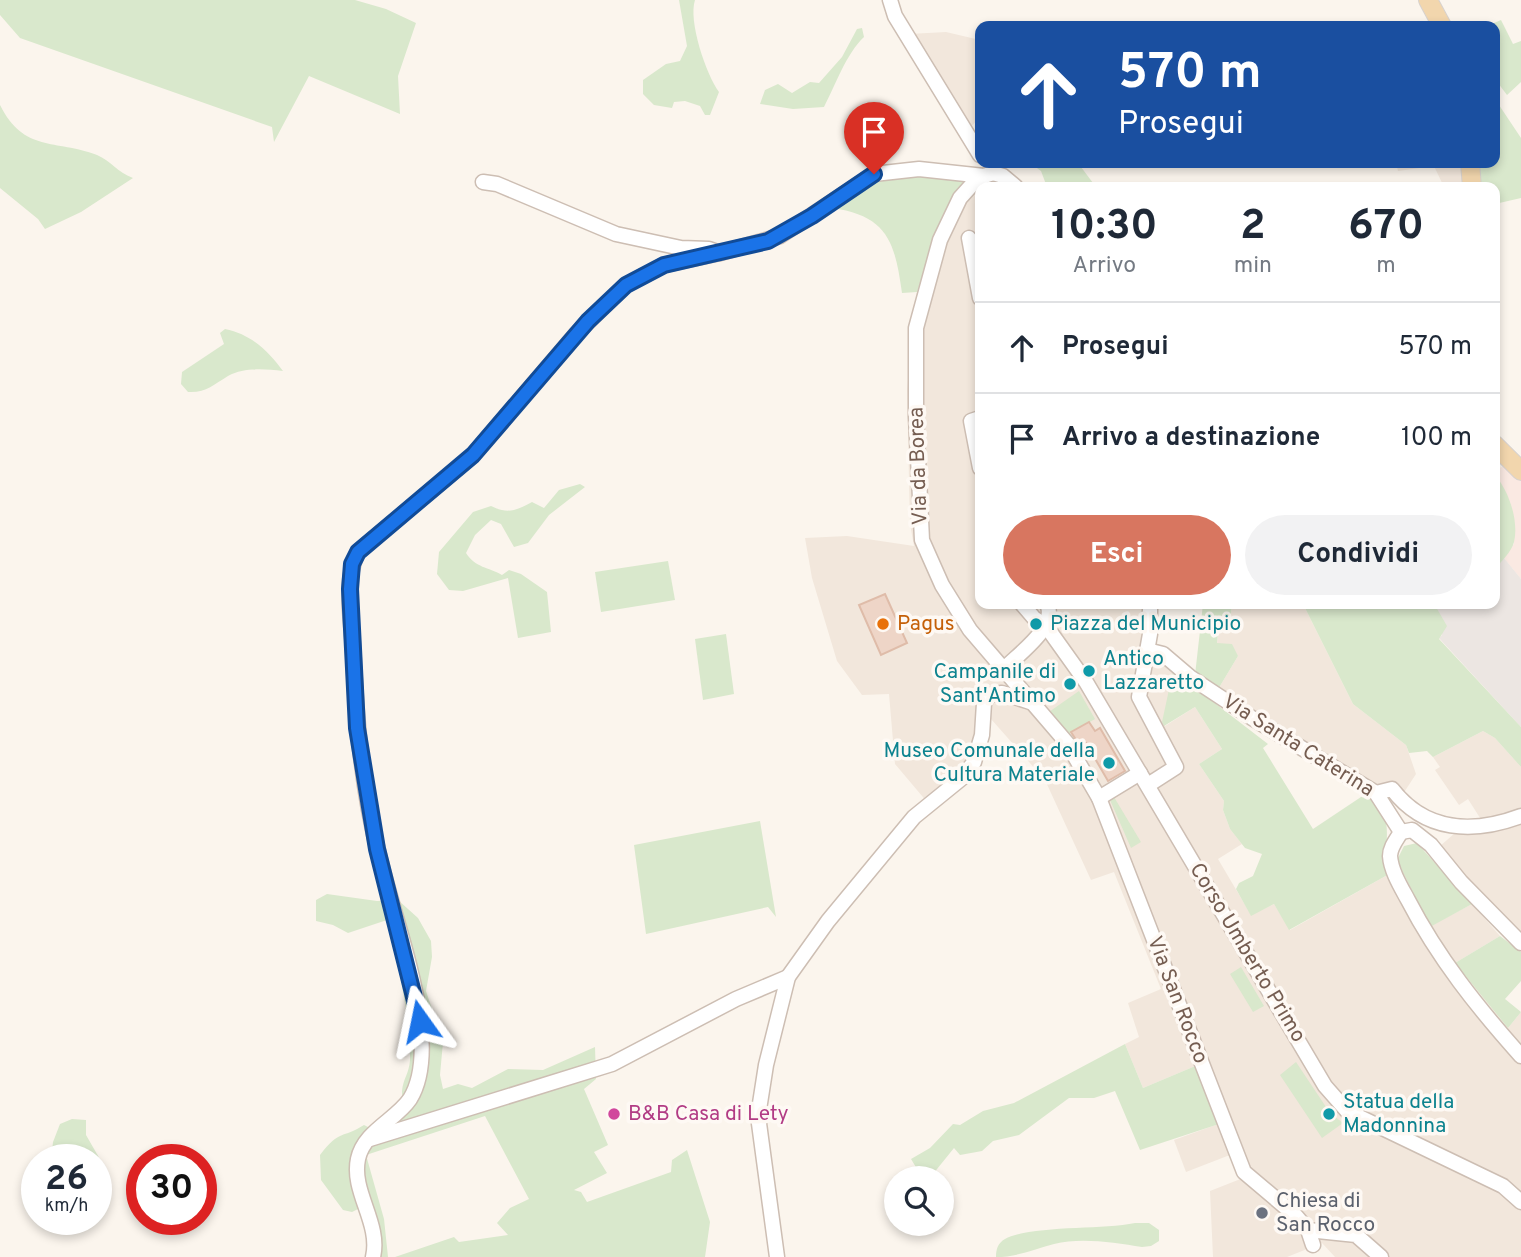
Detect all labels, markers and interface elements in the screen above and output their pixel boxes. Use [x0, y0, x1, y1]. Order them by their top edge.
text: 570 m [1118, 44, 1262, 106]
icon: ahead [1003, 49, 1094, 140]
pin [844, 102, 904, 174]
text: Prosegui [1118, 105, 1244, 145]
icon: arrive [855, 113, 893, 151]
text: 10:30 [1051, 201, 1158, 254]
text: 2 [1240, 201, 1266, 254]
text: 670 [1348, 201, 1424, 254]
text: Arrivo [1073, 252, 1136, 281]
text: min [1234, 252, 1272, 281]
text: m [1376, 252, 1396, 281]
icon: ahead [1003, 329, 1041, 367]
text: Prosegui [1062, 331, 1169, 364]
text: 570 m [1398, 331, 1472, 364]
street label: Via da Borea [903, 406, 935, 526]
icon: arrive [1003, 420, 1041, 458]
text: Arrivo a destinazione [1062, 422, 1320, 455]
text: 100 m [1401, 422, 1472, 455]
button: Esci [1003, 515, 1231, 595]
button: Condividi [1245, 515, 1472, 595]
place label: Pagus [897, 611, 955, 638]
place label: Piazza del Municipio [1050, 611, 1241, 638]
marker: Pagus [875, 616, 891, 632]
marker: Piazza del Municipio [1028, 616, 1044, 632]
place label: Antico Lazzaretto [1103, 646, 1204, 697]
place label: Campanile di Sant'Antimo [934, 659, 1056, 710]
marker: Antico Lazzaretto [1081, 663, 1097, 679]
marker: Campanile di Sant'Antimo [1062, 676, 1078, 692]
street label: Via Santa Caterina [1217, 688, 1379, 804]
place label: Museo Comunale della Cultura Materiale [883, 738, 1095, 789]
marker: Museo Comunale della Cultura Materiale [1101, 755, 1117, 771]
street label: Corso Umberto Primo [1183, 858, 1311, 1048]
street label: Via San Rocco [1140, 933, 1214, 1067]
position arrow [383, 984, 457, 1058]
place label: Statua della Madonnina [1343, 1089, 1454, 1140]
place label: B&B Casa di Lety [628, 1101, 789, 1128]
marker: B&B Casa di Lety [606, 1106, 622, 1122]
marker: Statua della Madonnina [1321, 1106, 1337, 1122]
speed limit sign: 30 [126, 1144, 217, 1235]
text: 26 [45, 1158, 88, 1202]
map controls [884, 1166, 954, 1236]
button: search [884, 1166, 954, 1236]
place label: Chiesa di San Rocco [1276, 1188, 1375, 1239]
text: km/h [45, 1195, 88, 1218]
marker: Chiesa di San Rocco [1254, 1205, 1270, 1221]

